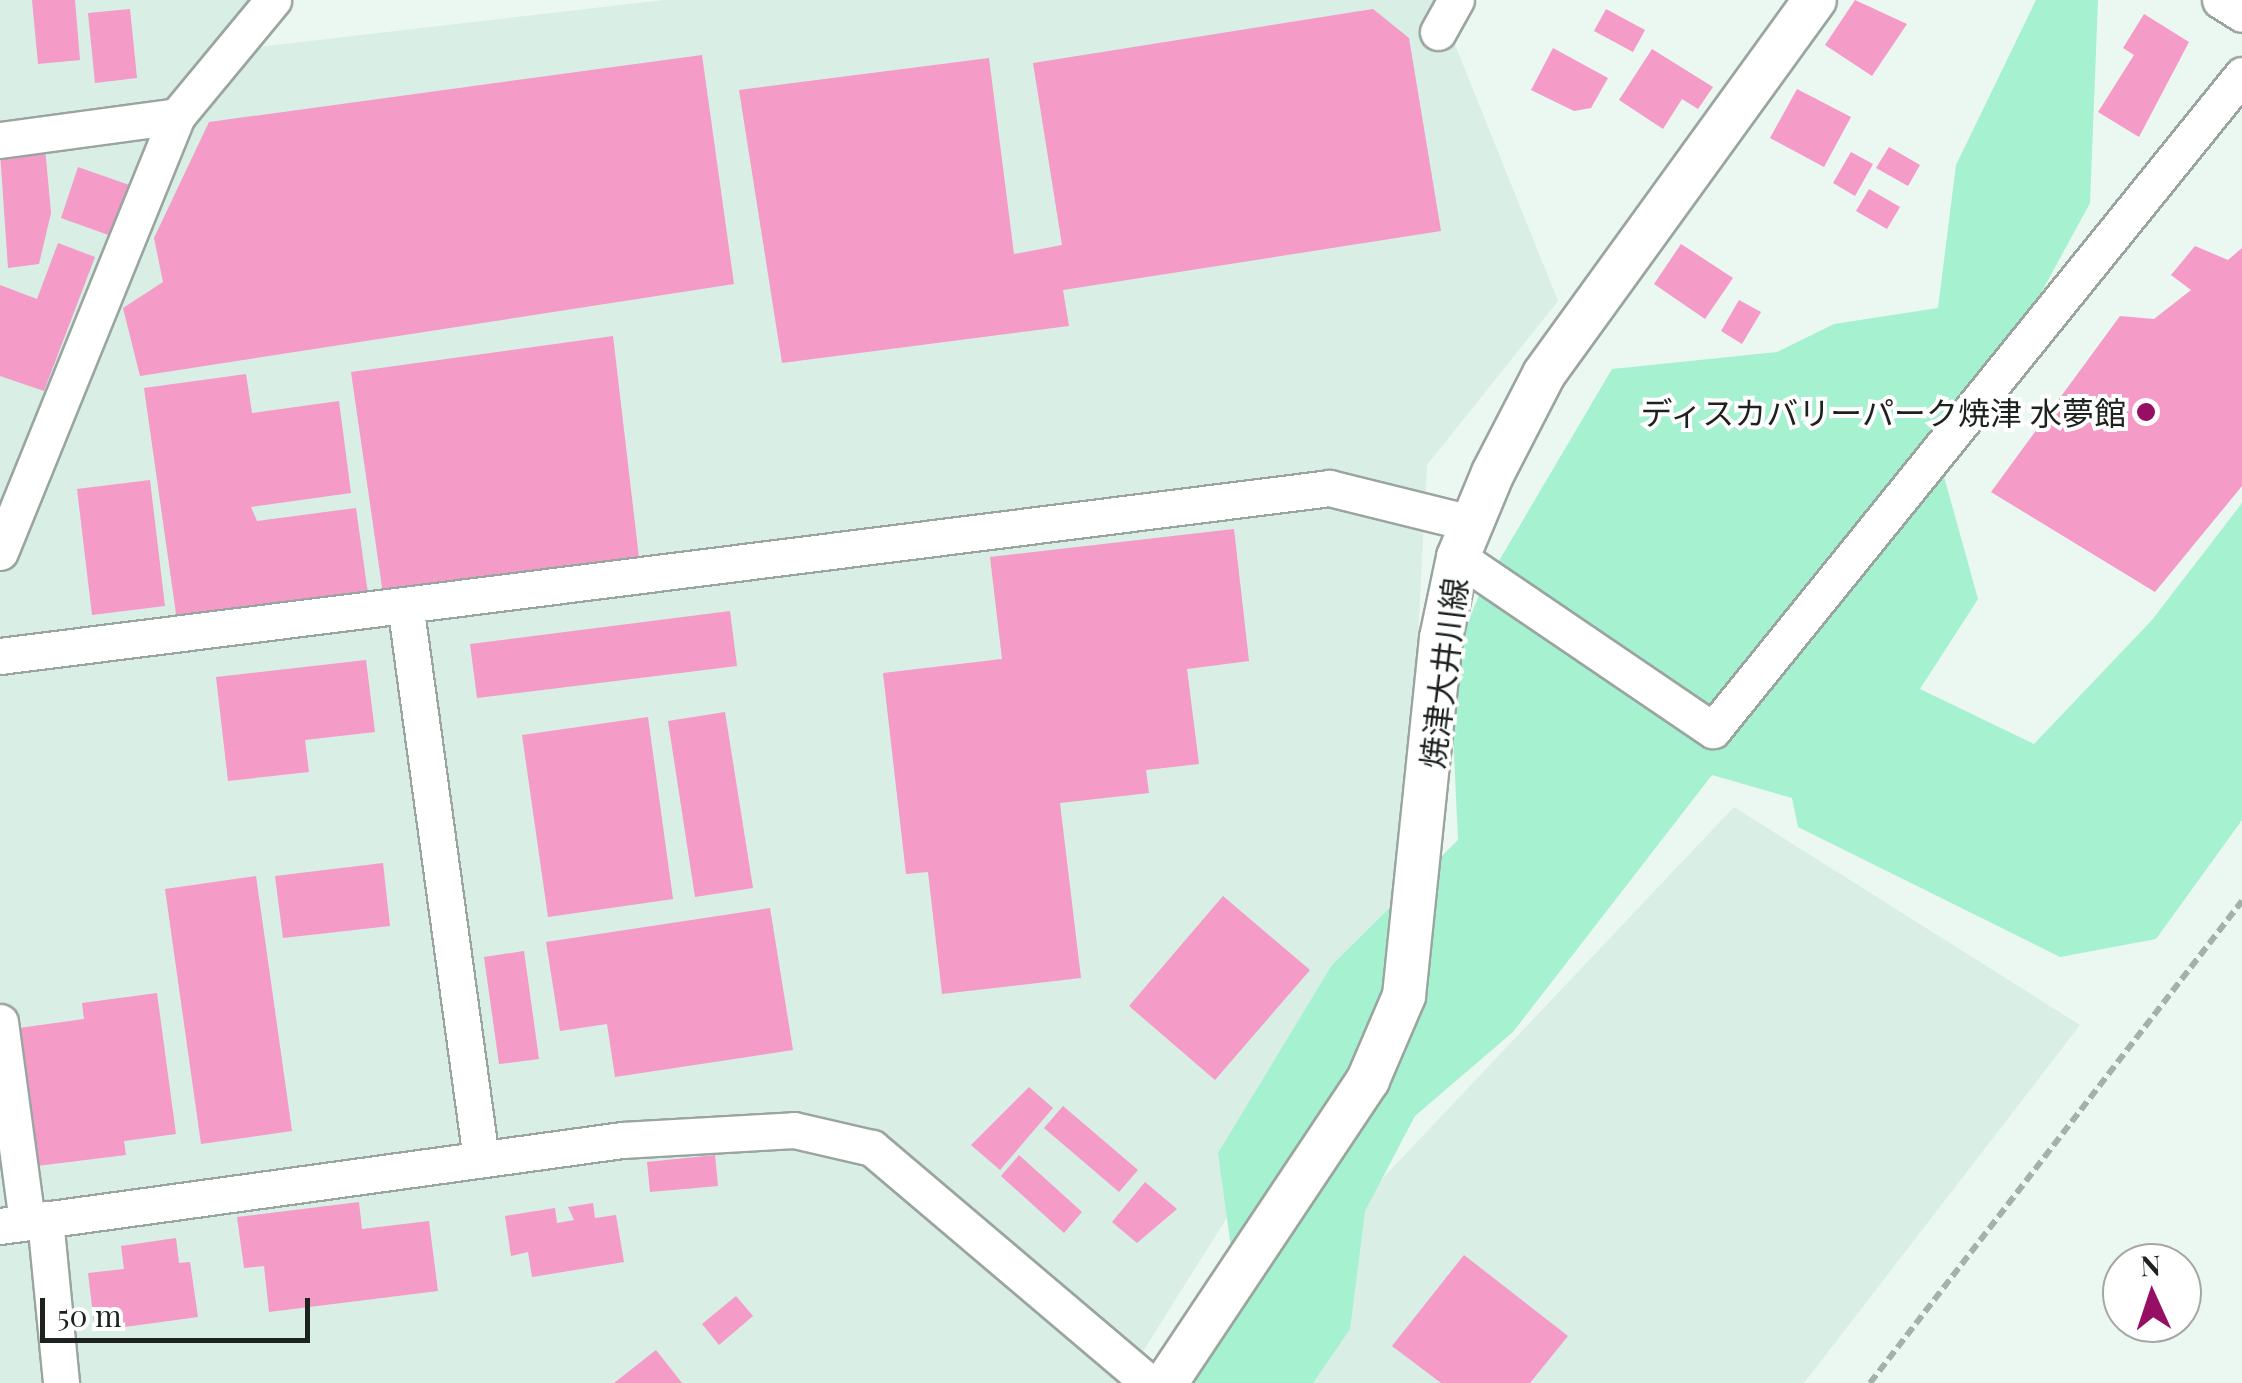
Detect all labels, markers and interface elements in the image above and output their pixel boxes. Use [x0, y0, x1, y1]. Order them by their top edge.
place label: ディスカバリーパーク焼津 水夢館 [1638, 393, 2126, 431]
marker: ディスカバリーパーク焼津 水夢館 [2135, 401, 2157, 423]
street label: 焼津大井川線 [1412, 575, 1474, 771]
north arrow [2102, 1243, 2202, 1343]
text: N [2139, 1246, 2162, 1284]
scale bar [45, 1278, 315, 1340]
text: 50 m [57, 1295, 122, 1335]

